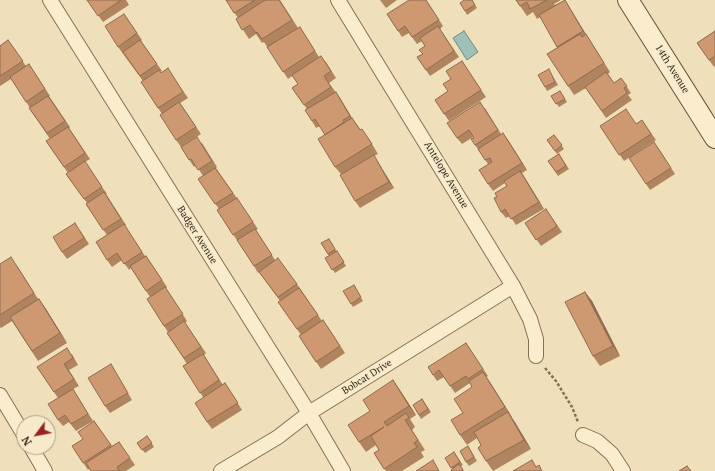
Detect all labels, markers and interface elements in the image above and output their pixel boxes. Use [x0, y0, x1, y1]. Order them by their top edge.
street label: 14th Avenue [652, 42, 692, 96]
street label: Antelope Avenue [421, 139, 471, 211]
street label: Badger Avenue [174, 204, 220, 266]
street label: Bobcat Drive [340, 357, 394, 397]
north arrow [16, 415, 56, 455]
text: N [19, 434, 35, 448]

